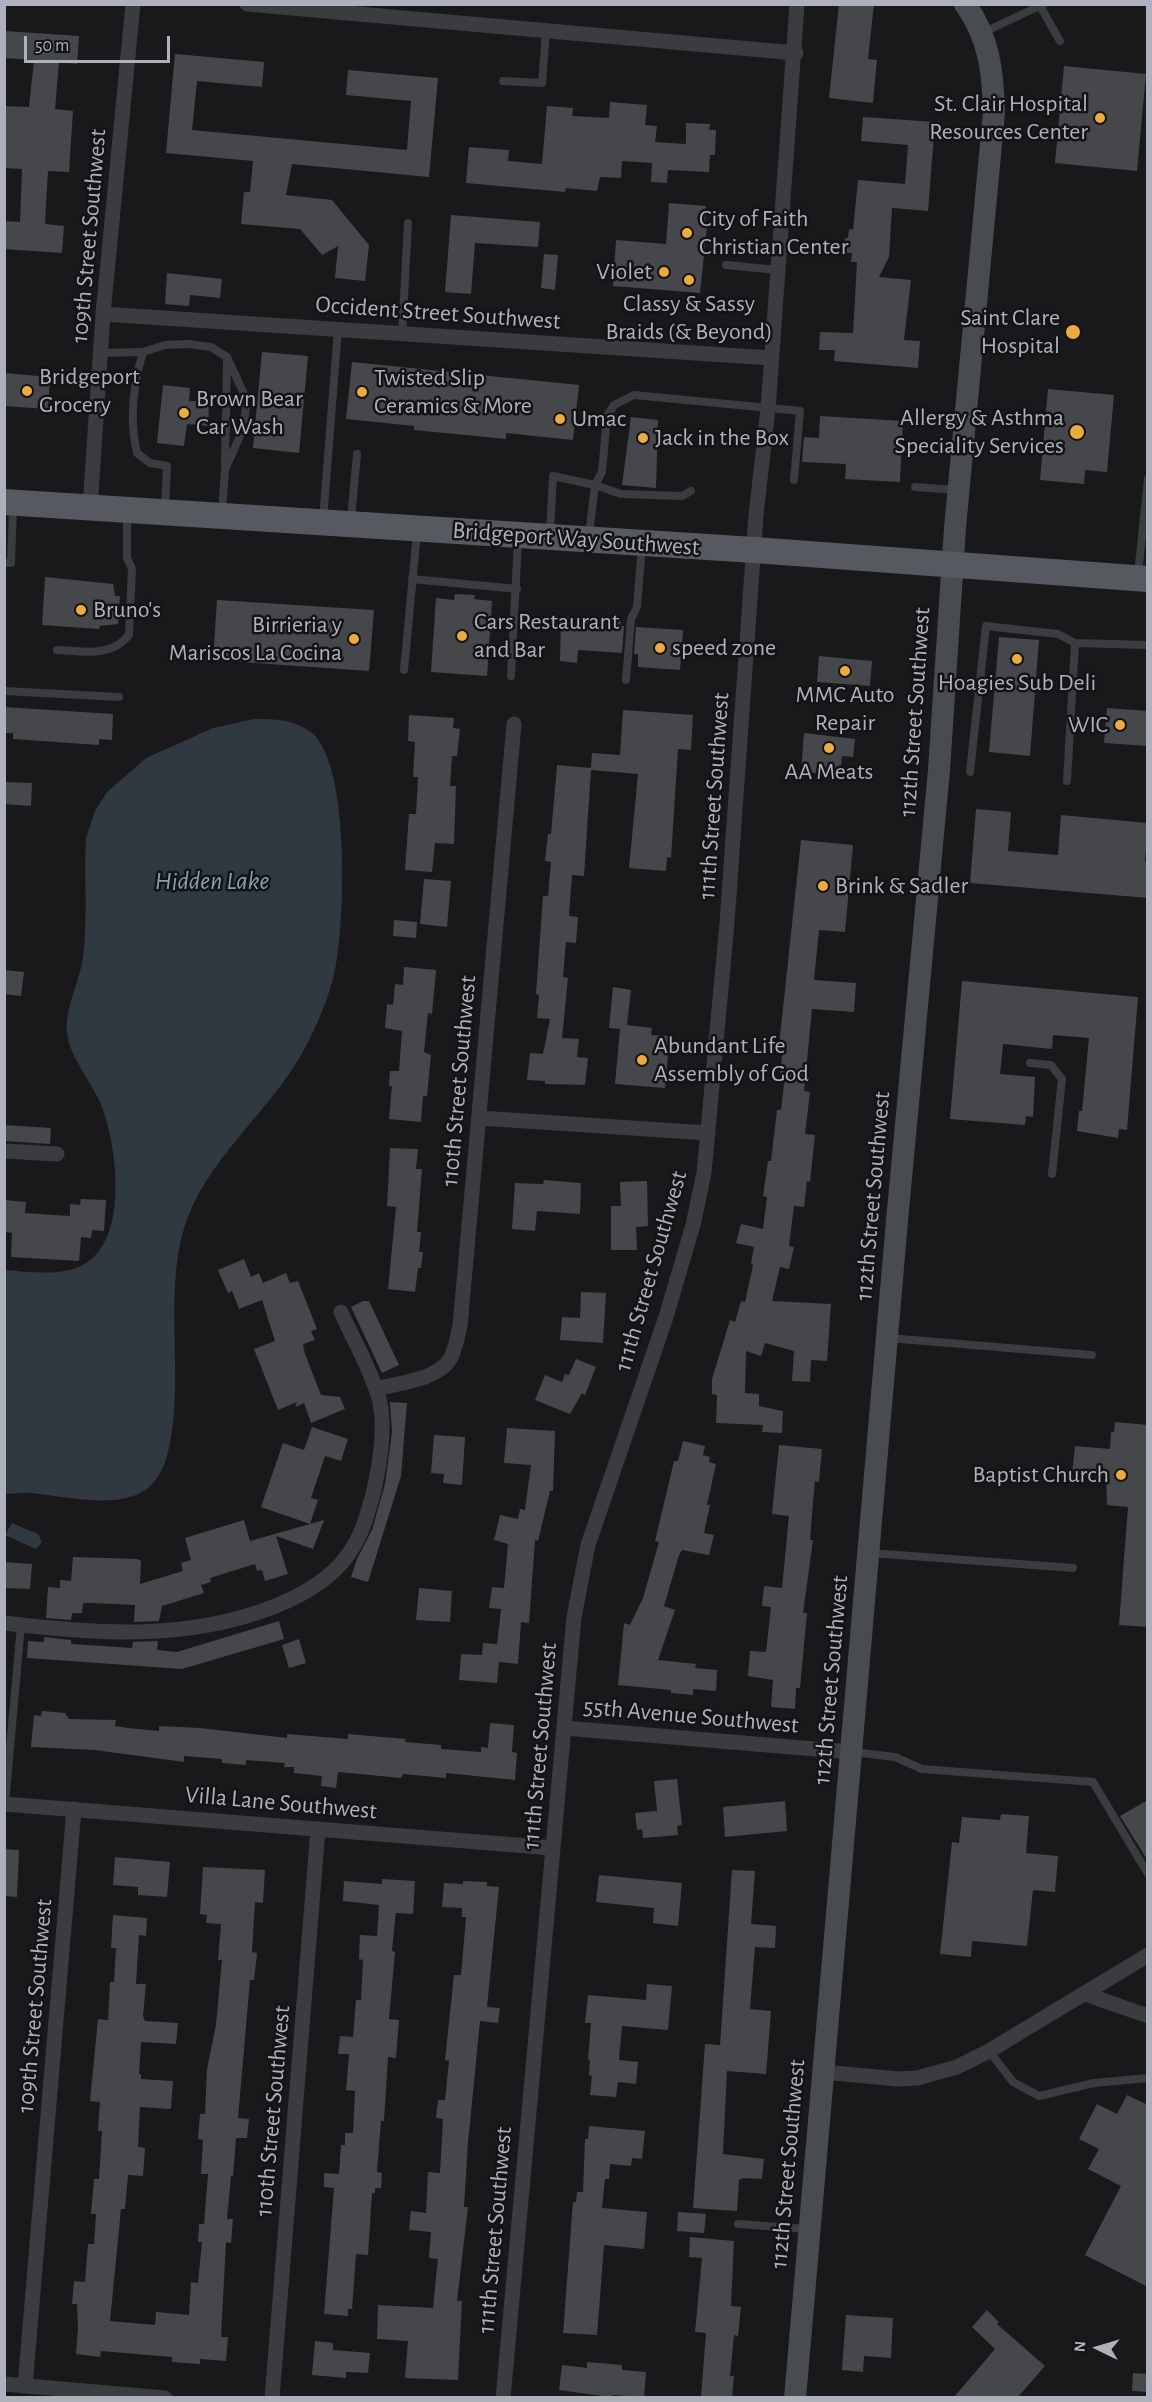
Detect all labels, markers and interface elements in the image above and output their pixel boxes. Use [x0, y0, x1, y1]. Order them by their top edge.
scale bar [27, 24, 172, 62]
text: 50 m [35, 37, 69, 55]
place label: St. Clair Hospital Resources Center [929, 90, 1088, 146]
marker: St. Clair Hospital Resources Center [1093, 111, 1107, 125]
street label: 109th Street Southwest [65, 128, 113, 344]
place label: City of Faith Christian Center [699, 205, 848, 261]
marker: City of Faith Christian Center [680, 226, 694, 240]
place label: Violet [596, 258, 652, 286]
marker: Violet [657, 265, 671, 279]
marker: Classy & Sassy Braids (& Beyond) [682, 273, 696, 287]
street label: Occident Street Southwest [315, 290, 561, 336]
place label: Classy & Sassy Braids (& Beyond) [605, 290, 773, 346]
place label: Saint Clare Hospital [960, 304, 1060, 360]
marker: Saint Clare Hospital [1064, 323, 1082, 341]
place label: Bridgeport Grocery [39, 363, 140, 419]
place label: Twisted Slip Ceramics & More [374, 364, 532, 420]
marker: Bridgeport Grocery [20, 384, 34, 398]
place label: Brown Bear Car Wash [196, 385, 303, 441]
marker: Twisted Slip Ceramics & More [355, 385, 369, 399]
place label: Allergy & Asthma Speciality Services [895, 404, 1064, 460]
place label: Umac [572, 405, 626, 433]
marker: Brown Bear Car Wash [177, 406, 191, 420]
marker: Umac [553, 412, 567, 426]
marker: Allergy & Asthma Speciality Services [1068, 423, 1086, 441]
place label: Jack in the Box [655, 424, 789, 452]
marker: Jack in the Box [636, 431, 650, 445]
street label: Bridgeport Way Southwest [451, 516, 701, 562]
place label: Bruno's [93, 596, 161, 624]
marker: Bruno's [74, 603, 88, 617]
street label: 112th Street Southwest [893, 606, 937, 818]
place label: Cars Restaurant and Bar [474, 608, 619, 664]
place label: Birrieria y Mariscos La Cocina [169, 611, 342, 667]
marker: Cars Restaurant and Bar [455, 629, 469, 643]
marker: Birrieria y Mariscos La Cocina [347, 632, 361, 646]
place label: speed zone [672, 634, 776, 662]
marker: speed zone [653, 641, 667, 655]
marker: Hoagies Sub Deli [1010, 652, 1024, 666]
marker: MMC Auto Repair [838, 664, 852, 678]
place label: Hoagies Sub Deli [938, 669, 1096, 697]
place label: MMC Auto Repair [795, 681, 895, 737]
street label: 111th Street Southwest [692, 692, 736, 900]
place label: WIC [1068, 711, 1108, 739]
marker: WIC [1113, 718, 1127, 732]
marker: AA Meats [822, 741, 836, 755]
place label: AA Meats [785, 758, 873, 786]
water label: Hidden Lake [155, 865, 269, 897]
place label: Brink & Sadler [835, 872, 968, 900]
marker: Brink & Sadler [816, 879, 830, 893]
street label: 110th Street Southwest [435, 974, 483, 1188]
place label: Abundant Life Assembly of God [654, 1032, 809, 1088]
marker: Abundant Life Assembly of God [635, 1053, 649, 1067]
street label: 112th Street Southwest [850, 1090, 896, 1302]
street label: 111th Street Southwest [609, 1167, 693, 1375]
place label: Baptist Church [972, 1461, 1109, 1489]
marker: Baptist Church [1114, 1468, 1128, 1482]
street label: 112th Street Southwest [808, 1574, 854, 1786]
street label: 111th Street Southwest [517, 1641, 563, 1851]
street label: 55th Avenue Southwest [582, 1692, 800, 1740]
street label: Villa Lane Southwest [184, 1780, 378, 1826]
street label: 109th Street Southwest [11, 1898, 59, 2114]
street label: 110th Street Southwest [249, 2004, 297, 2218]
street label: 112th Street Southwest [765, 2058, 811, 2270]
street label: 111th Street Southwest [472, 2125, 518, 2335]
north arrow [1068, 2318, 1128, 2378]
text: N [1072, 2340, 1089, 2353]

